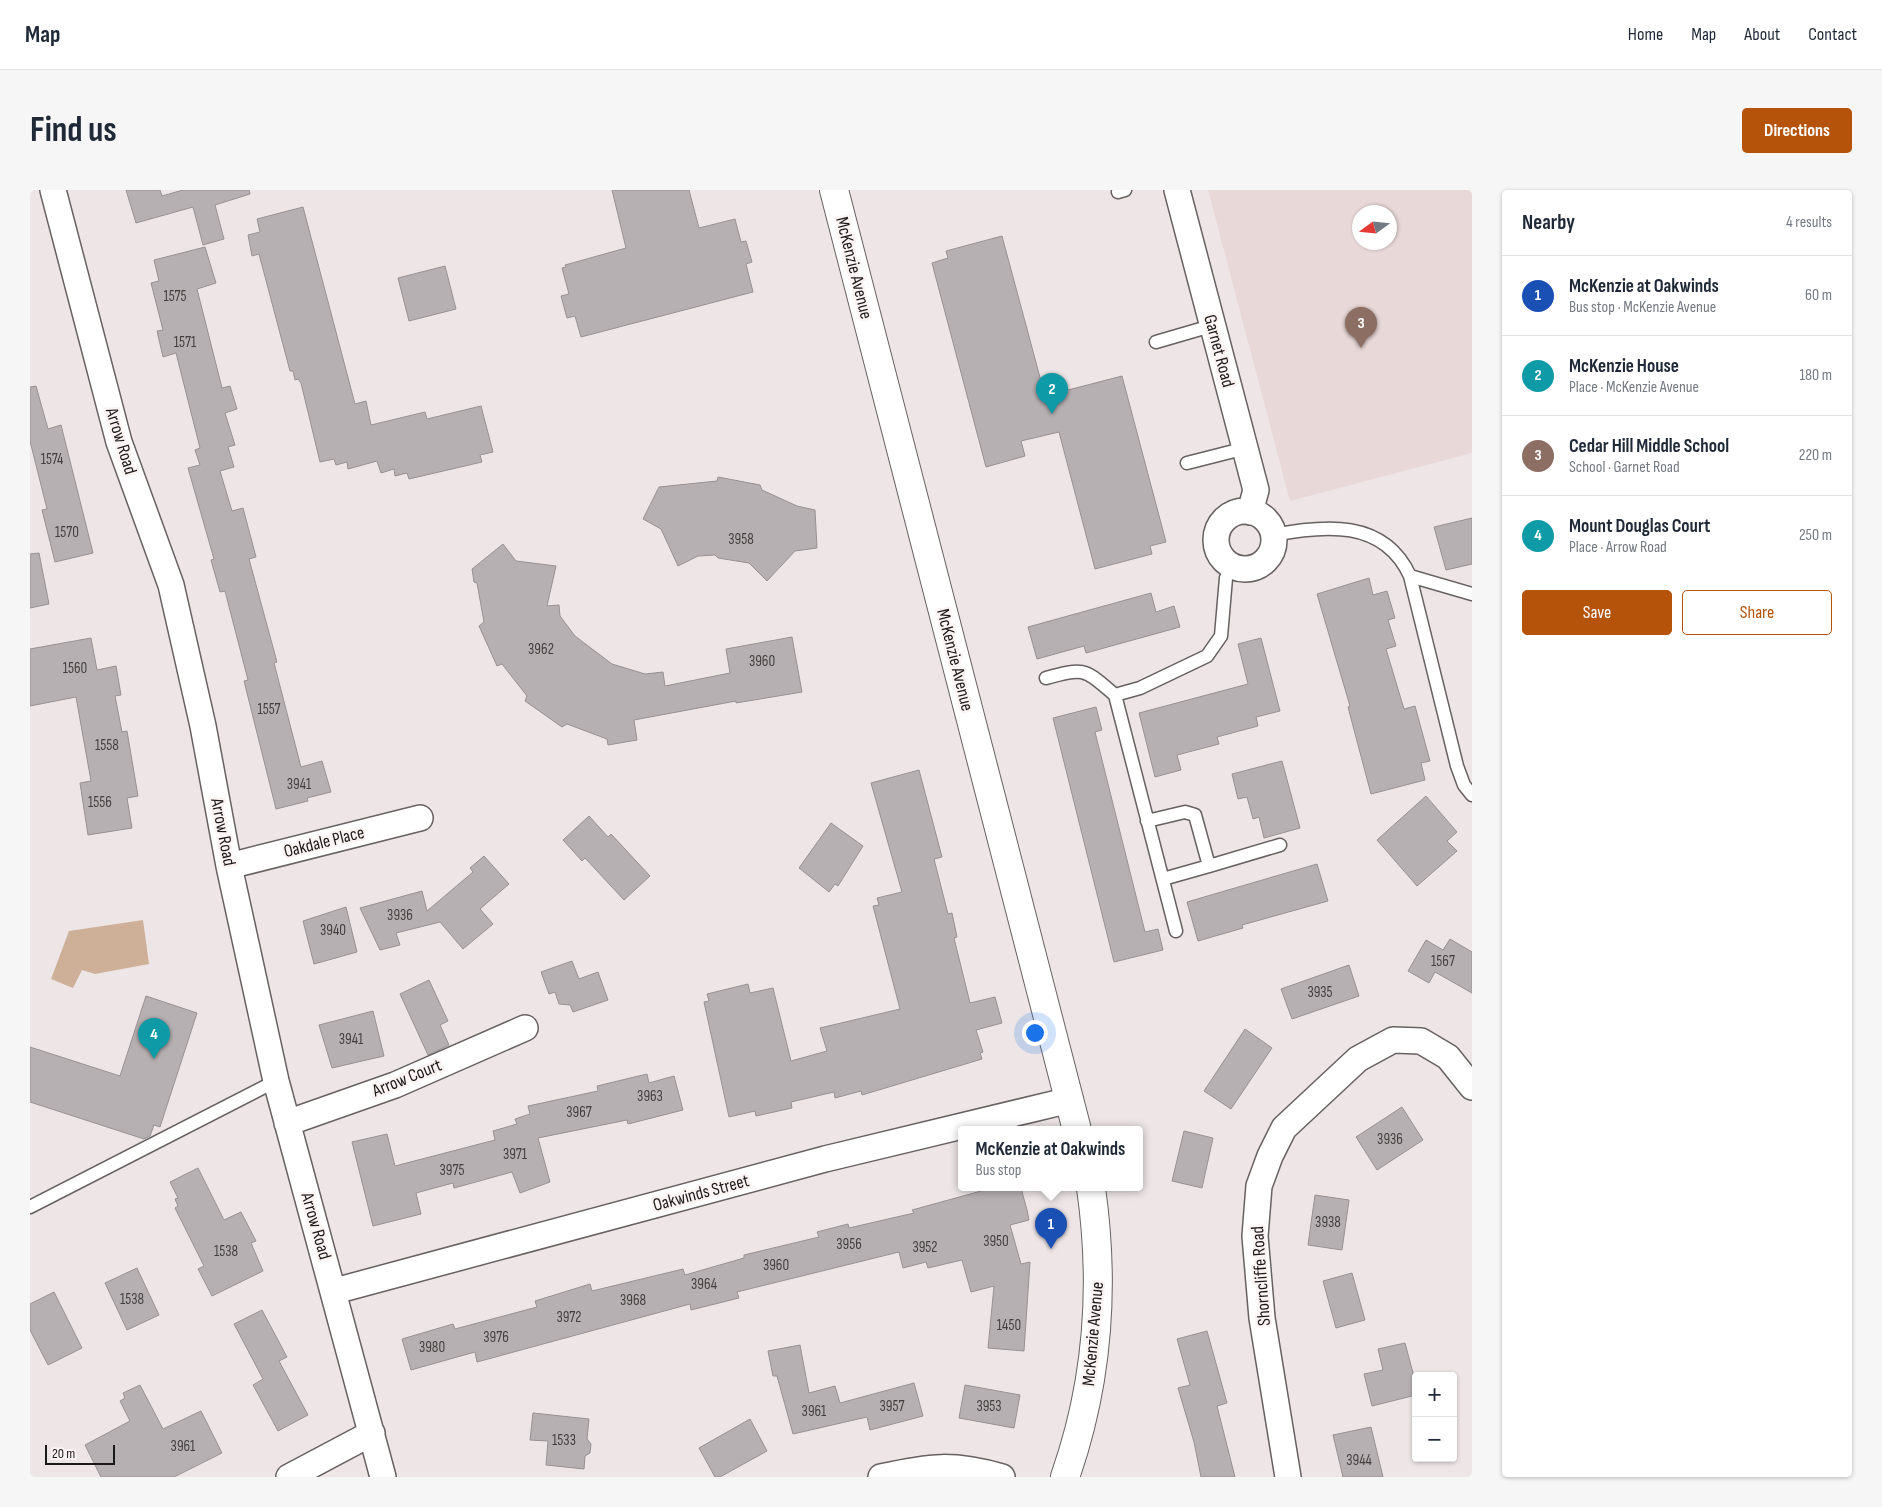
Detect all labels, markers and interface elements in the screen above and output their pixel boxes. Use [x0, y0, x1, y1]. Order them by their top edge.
text: Map [25, 20, 60, 49]
text: Home [1628, 24, 1663, 45]
text: Map [1691, 24, 1716, 45]
text: About [1744, 24, 1780, 45]
text: Contact [1808, 24, 1857, 45]
button: Directions [1742, 108, 1852, 153]
text: Find us [30, 109, 117, 152]
north arrow [1352, 205, 1397, 250]
text: Nearby [1522, 210, 1575, 235]
text: 4 results [1786, 213, 1832, 232]
street label: McKenzie Avenue [831, 215, 877, 321]
text: McKenzie at Oakwinds [1569, 275, 1719, 298]
text: 1 [1535, 286, 1541, 305]
text: 60 m [1805, 286, 1832, 305]
house number: 1575 [163, 287, 187, 306]
text: Bus stop · McKenzie Avenue [1569, 298, 1716, 317]
pin: 3 [1345, 307, 1377, 348]
street label: Garnet Road [1199, 312, 1239, 390]
house number: 1571 [174, 333, 197, 352]
text: McKenzie House [1569, 355, 1679, 378]
text: 2 [1534, 366, 1542, 385]
text: 180 m [1799, 366, 1832, 385]
pin: 2 [1036, 373, 1068, 414]
text: Place · McKenzie Avenue [1569, 378, 1699, 397]
street label: Arrow Road [101, 404, 141, 477]
text: Cedar Hill Middle School [1569, 435, 1729, 458]
text: 3 [1534, 446, 1542, 465]
text: 220 m [1799, 446, 1832, 465]
house number: 1574 [41, 450, 63, 469]
text: School · Garnet Road [1569, 458, 1680, 477]
text: Mount Douglas Court [1569, 515, 1710, 538]
house number: 1570 [55, 523, 79, 542]
text: 4 [1534, 526, 1542, 545]
text: 250 m [1799, 526, 1832, 545]
house number: 3958 [728, 530, 754, 549]
text: Place · Arrow Road [1569, 538, 1667, 557]
button: Save [1522, 590, 1672, 635]
button: Share [1682, 590, 1832, 635]
street label: McKenzie Avenue [932, 607, 978, 713]
house number: 3962 [528, 640, 554, 659]
house number: 3960 [749, 652, 775, 671]
house number: 1560 [63, 659, 87, 678]
house number: 1557 [257, 700, 281, 719]
house number: 1558 [95, 736, 119, 755]
house number: 3941 [287, 775, 312, 794]
house number: 1556 [88, 793, 112, 812]
street label: Arrow Road [206, 795, 240, 868]
street label: Oakdale Place [282, 822, 366, 862]
house number: 3936 [387, 906, 413, 925]
house number: 3940 [320, 921, 346, 940]
house number: 1567 [1431, 952, 1455, 971]
house number: 3935 [1307, 983, 1333, 1002]
pin: 4 [138, 1018, 170, 1059]
your location [1022, 1020, 1048, 1046]
house number: 3941 [339, 1030, 364, 1049]
street label: Arrow Court [368, 1054, 445, 1102]
house number: 3963 [637, 1087, 663, 1106]
house number: 3967 [566, 1103, 592, 1122]
popup [958, 1126, 1143, 1191]
house number: 3936 [1377, 1130, 1403, 1149]
text: McKenzie at Oakwinds [976, 1138, 1125, 1161]
house number: 3971 [503, 1145, 528, 1164]
house number: 3975 [440, 1161, 464, 1180]
text: Bus stop [976, 1161, 1021, 1180]
street label: Oakwinds Street [651, 1170, 752, 1216]
street label: Arrow Road [296, 1189, 336, 1262]
pin: 1 [1035, 1208, 1067, 1249]
house number: 3938 [1315, 1213, 1341, 1232]
street label: Shorncliffe Road [1247, 1225, 1275, 1327]
house number: 3950 [983, 1232, 1009, 1251]
house number: 3956 [836, 1235, 862, 1254]
house number: 3952 [912, 1238, 938, 1257]
house number: 1538 [214, 1242, 238, 1261]
house number: 3960 [763, 1256, 789, 1275]
house number: 3964 [691, 1275, 717, 1294]
street label: McKenzie Avenue [1078, 1281, 1108, 1387]
house number: 1538 [120, 1290, 144, 1309]
house number: 3968 [620, 1291, 646, 1310]
house number: 3972 [556, 1308, 582, 1327]
house number: 1450 [997, 1316, 1021, 1335]
house number: 3976 [483, 1328, 509, 1347]
house number: 3980 [419, 1338, 445, 1357]
map controls [1412, 1372, 1457, 1462]
button: + [1412, 1372, 1457, 1417]
house number: 3957 [880, 1397, 904, 1416]
house number: 3953 [976, 1397, 1002, 1416]
house number: 3961 [802, 1402, 827, 1421]
button: − [1412, 1417, 1457, 1462]
house number: 1533 [552, 1431, 576, 1450]
house number: 3961 [171, 1437, 196, 1456]
scale bar [45, 1442, 115, 1465]
text: 20 m [52, 1445, 75, 1462]
house number: 3944 [1346, 1451, 1372, 1470]

